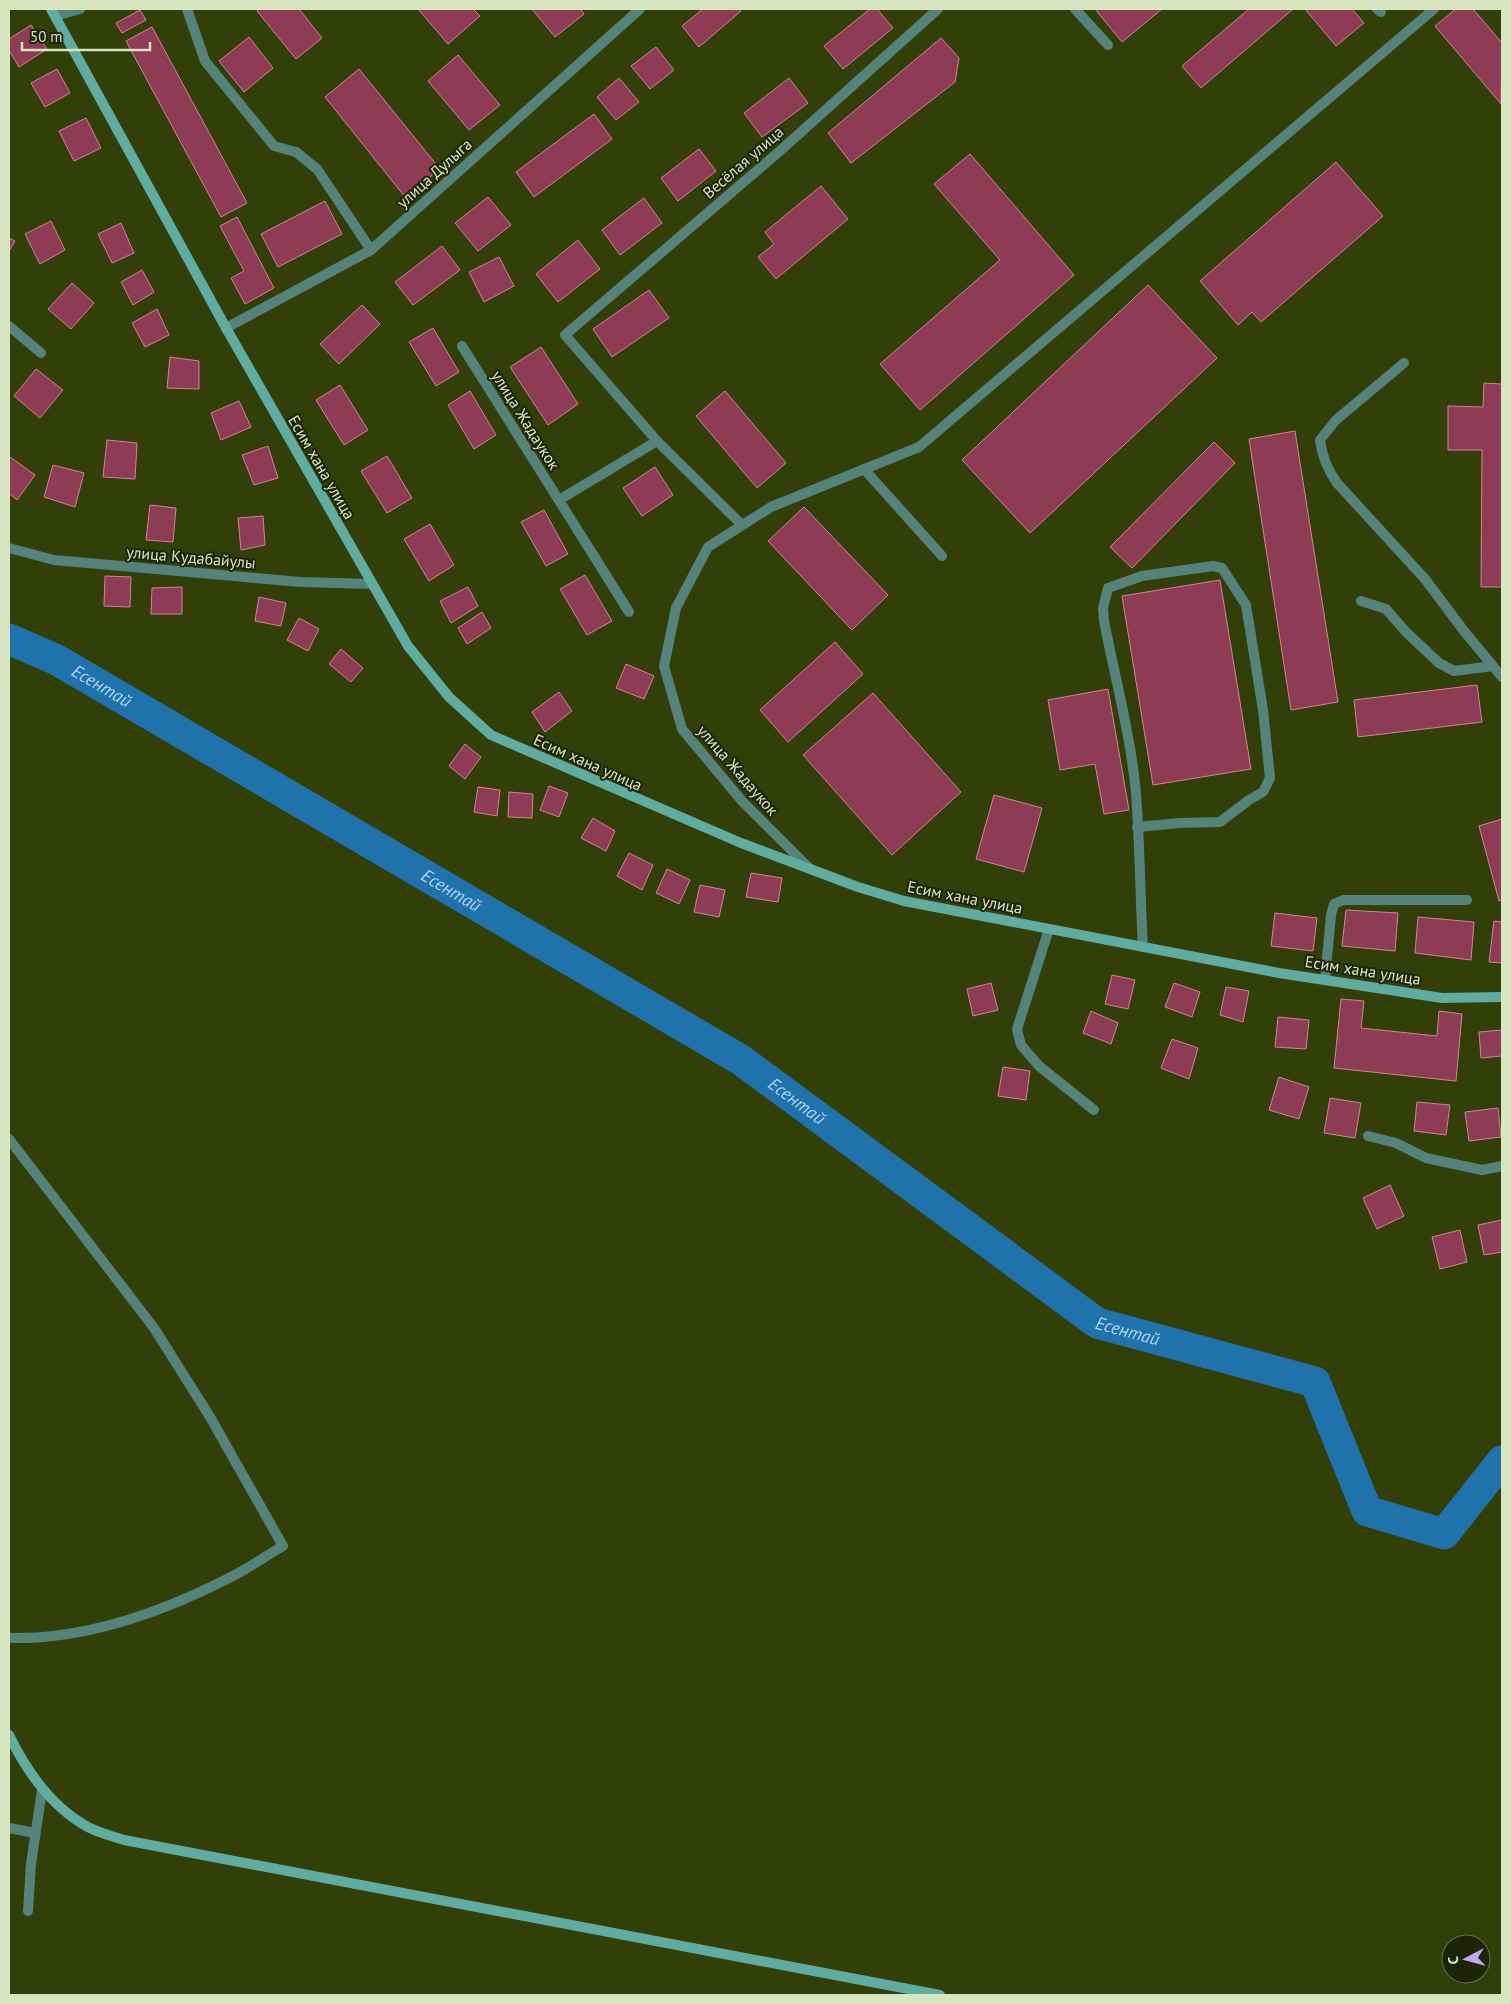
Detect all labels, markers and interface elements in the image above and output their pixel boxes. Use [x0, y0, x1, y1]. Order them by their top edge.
scale bar [22, 20, 150, 52]
text: 50 m [30, 27, 63, 46]
street label: Весёлая улица [699, 121, 787, 203]
street label: улица Дулыга [392, 134, 476, 212]
street label: улица Жадаукок [487, 367, 565, 474]
street label: Есим хана улица [284, 411, 360, 523]
street label: улица Кудабайулы [126, 541, 256, 573]
water label: Есентай [68, 659, 136, 712]
street label: улица Жадаукок [693, 721, 783, 820]
street label: Есим хана улица [531, 729, 645, 795]
water label: Есентай [417, 864, 486, 917]
street label: Есим хана улица [906, 876, 1024, 918]
street label: Есим хана улица [1304, 951, 1422, 989]
water label: Есентай [764, 1072, 830, 1130]
water label: Есентай [1093, 1311, 1162, 1350]
north arrow [1441, 1934, 1491, 1984]
text: С [1444, 1955, 1462, 1965]

